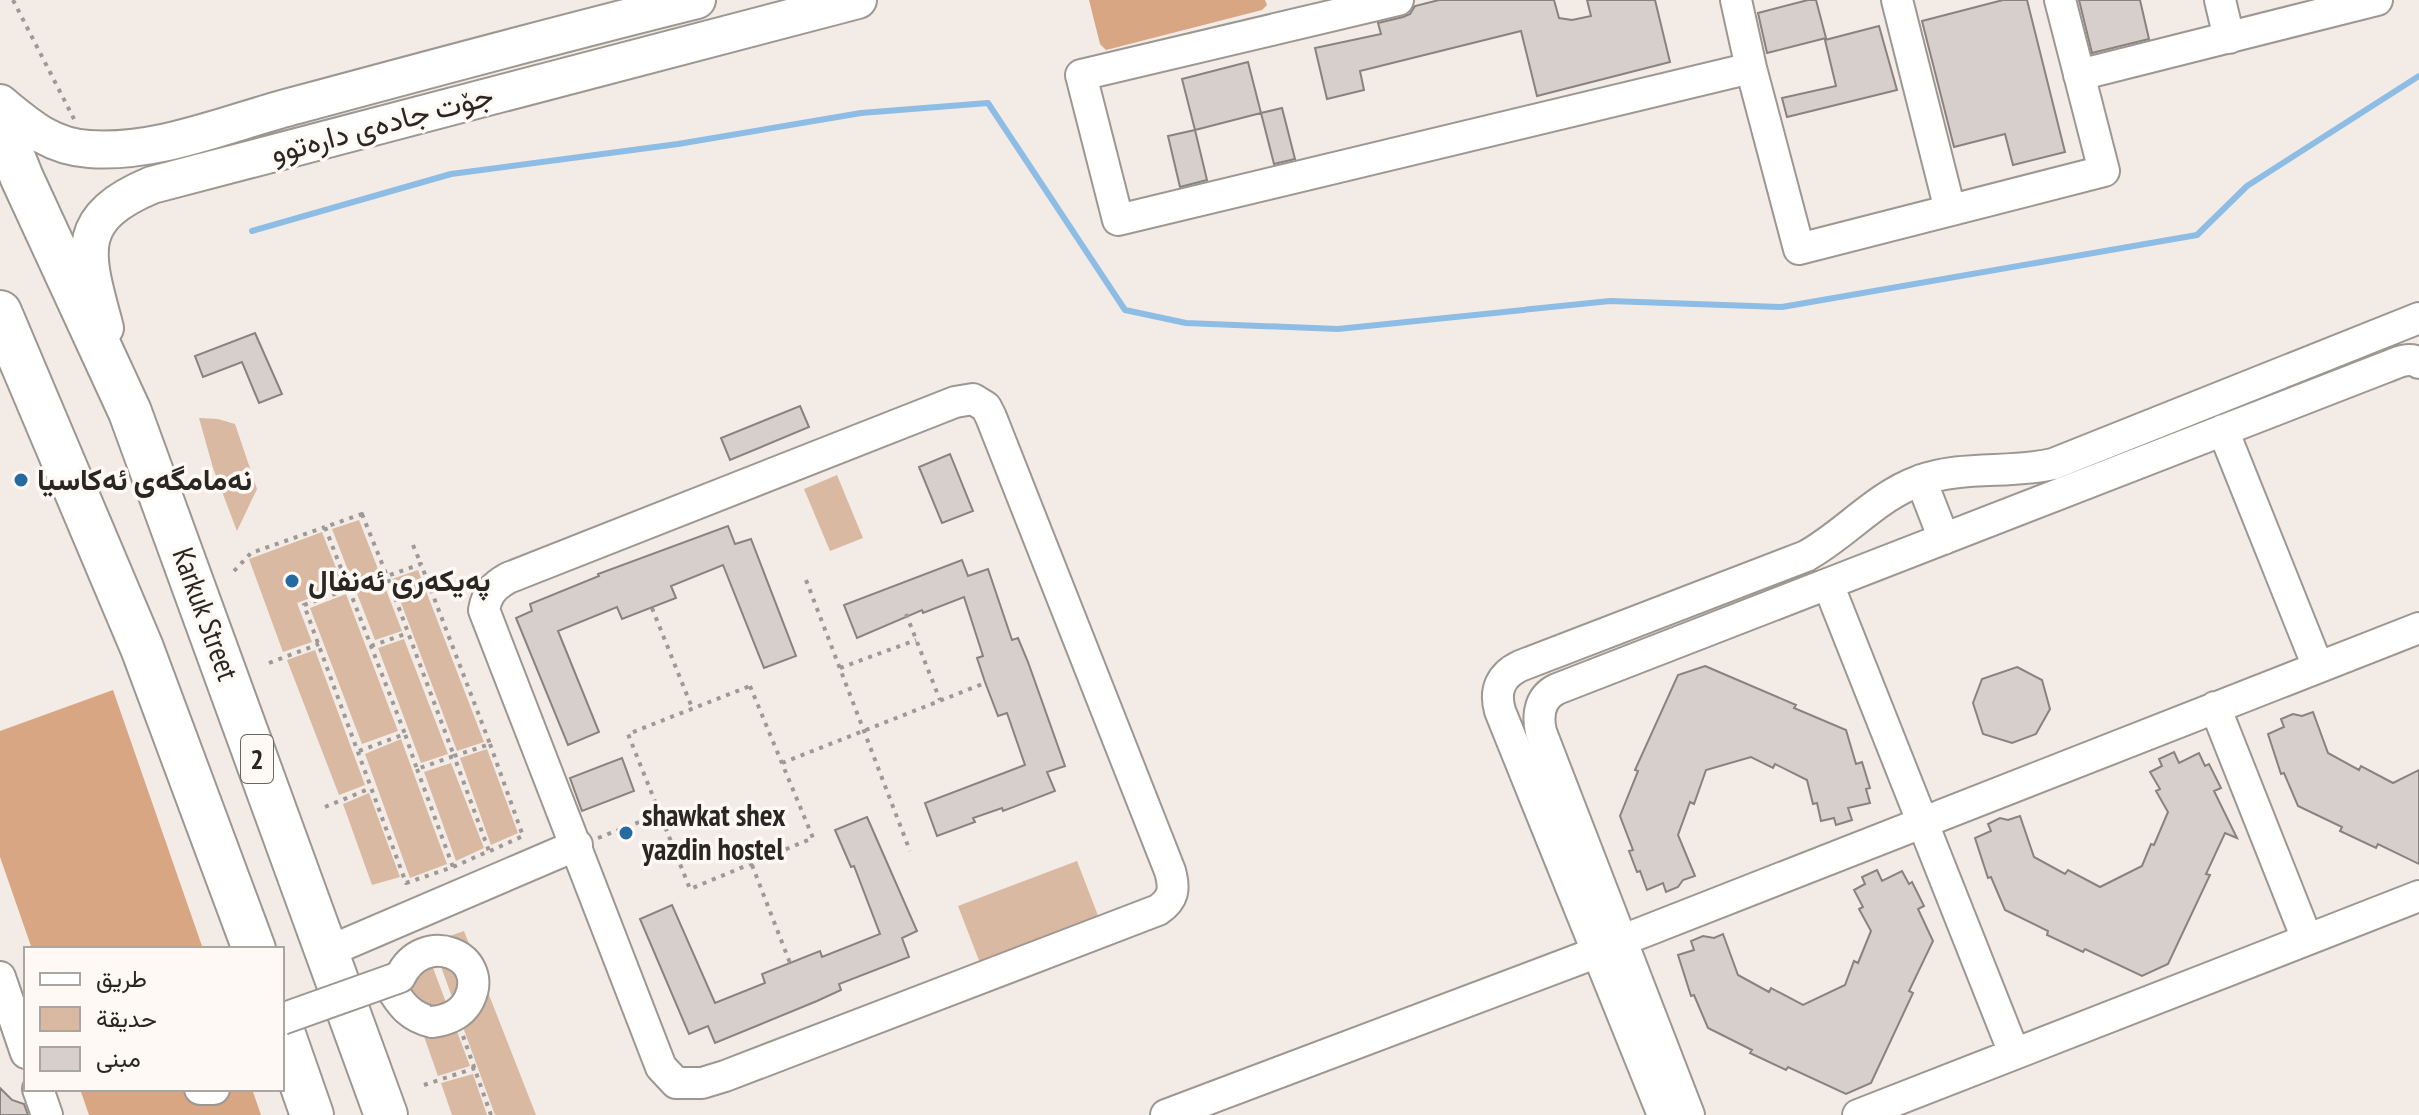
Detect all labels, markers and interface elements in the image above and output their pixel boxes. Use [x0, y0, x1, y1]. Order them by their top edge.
street label: جۆت جادەی دارەتوو [266, 74, 497, 171]
place label: نەمامگەی ئەکاسیا [37, 459, 252, 498]
marker: نەمامگەی ئەکاسیا [12, 471, 30, 489]
street label: Karkuk Street [164, 542, 249, 686]
place label: پەیکەری ئەنفال [308, 560, 491, 601]
marker: پەیکەری ئەنفال [283, 572, 301, 590]
road number: 2 [241, 735, 273, 783]
place label: shawkat shex yazdin hostel [641, 795, 786, 868]
marker: shawkat shex yazdin hostel [617, 824, 635, 842]
legend [24, 947, 284, 1091]
text: طريق [96, 963, 147, 994]
text: حديقة [96, 1003, 157, 1034]
text: مبنى [96, 1043, 141, 1074]

